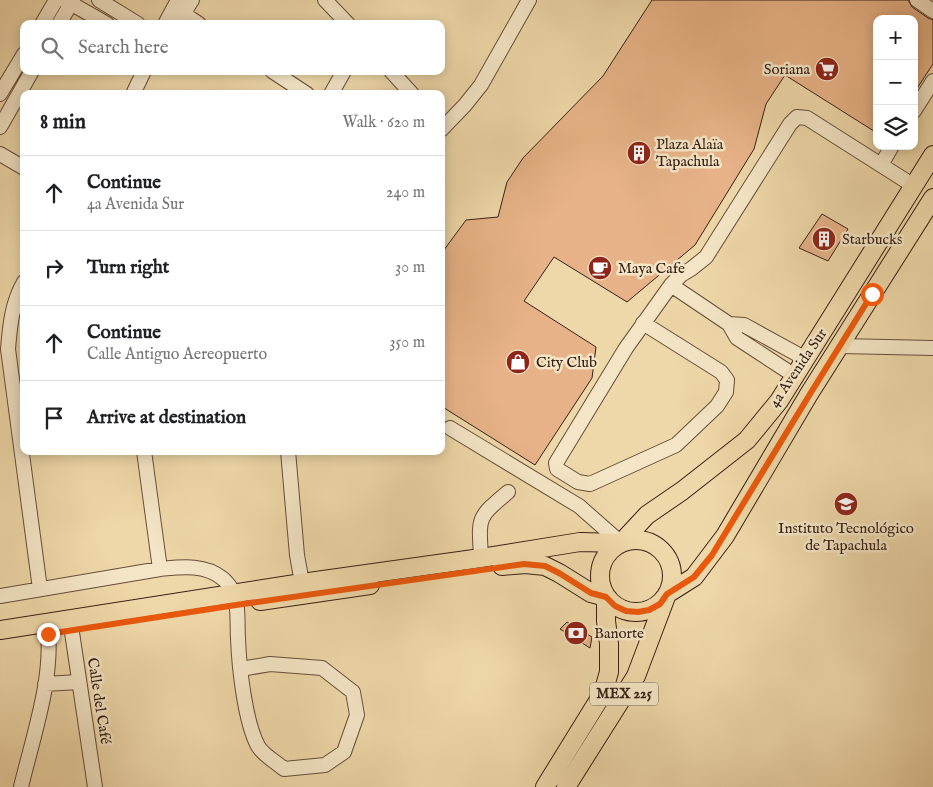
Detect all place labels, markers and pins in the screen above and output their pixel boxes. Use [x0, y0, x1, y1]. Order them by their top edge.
supermarket icon: Soriana [814, 56, 840, 82]
place label: Soriana [764, 60, 811, 79]
place label: Plaza Alaïa Tapachula [656, 135, 724, 171]
building icon: Plaza Alaïa Tapachula [626, 140, 652, 166]
building icon: Starbucks [811, 226, 837, 252]
place label: Starbucks [842, 230, 902, 249]
cafe icon: Maya Cafe [587, 255, 613, 281]
place label: Maya Cafe [618, 259, 685, 278]
shop icon: City Club [505, 349, 531, 375]
place label: City Club [536, 353, 597, 372]
school or university icon: Instituto Tecnológico de Tapachula [833, 491, 859, 517]
place label: Instituto Tecnológico de Tapachula [778, 519, 914, 555]
bank icon: Banorte [563, 620, 589, 646]
place label: Banorte [594, 624, 644, 643]

